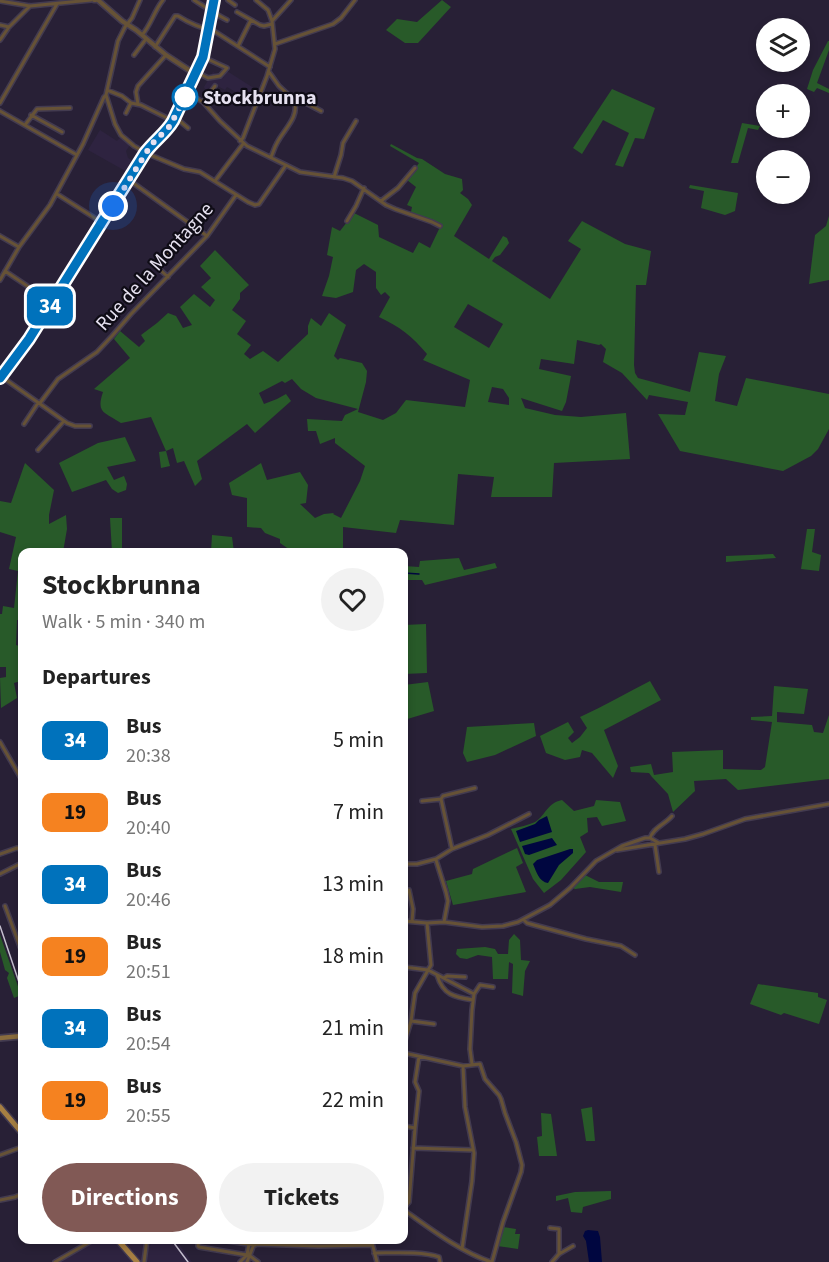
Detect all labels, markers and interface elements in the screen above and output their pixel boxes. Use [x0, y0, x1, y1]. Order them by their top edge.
map controls [756, 18, 810, 204]
button: layers [756, 18, 810, 72]
marker: Stockbrunna [172, 84, 198, 110]
place label: Stockbrunna [203, 84, 316, 112]
button: + [756, 84, 810, 138]
button: − [756, 150, 810, 204]
your location [98, 191, 128, 221]
street label: Rue de la Montagne [89, 196, 220, 337]
line badge: 34 [23, 286, 77, 326]
text: 34 [39, 291, 61, 321]
text: Stockbrunna [42, 565, 201, 605]
button: heart [321, 568, 384, 631]
text: Walk · 5 min · 340 m [42, 608, 205, 636]
text: Departures [42, 661, 151, 693]
text: Bus [126, 710, 162, 742]
text: 5 min [333, 724, 384, 756]
text: 34 [64, 725, 86, 755]
text: 20:38 [126, 742, 171, 770]
text: Bus [126, 782, 162, 814]
text: 7 min [333, 796, 384, 828]
text: 19 [64, 797, 86, 827]
text: 20:40 [126, 814, 171, 842]
text: Bus [126, 854, 162, 886]
text: 13 min [322, 868, 384, 900]
text: 34 [64, 869, 86, 899]
text: 20:46 [126, 886, 171, 914]
text: Bus [126, 926, 162, 958]
text: 18 min [322, 940, 384, 972]
text: 19 [64, 941, 86, 971]
text: 20:51 [126, 958, 171, 986]
text: Bus [126, 998, 162, 1030]
text: 21 min [322, 1012, 384, 1044]
text: 34 [64, 1013, 86, 1043]
text: 20:54 [126, 1030, 171, 1058]
text: Bus [126, 1070, 162, 1102]
text: 22 min [322, 1084, 384, 1116]
text: 19 [64, 1085, 86, 1115]
text: 20:55 [126, 1102, 171, 1130]
button: Directions [42, 1163, 207, 1232]
button: Tickets [219, 1163, 384, 1232]

